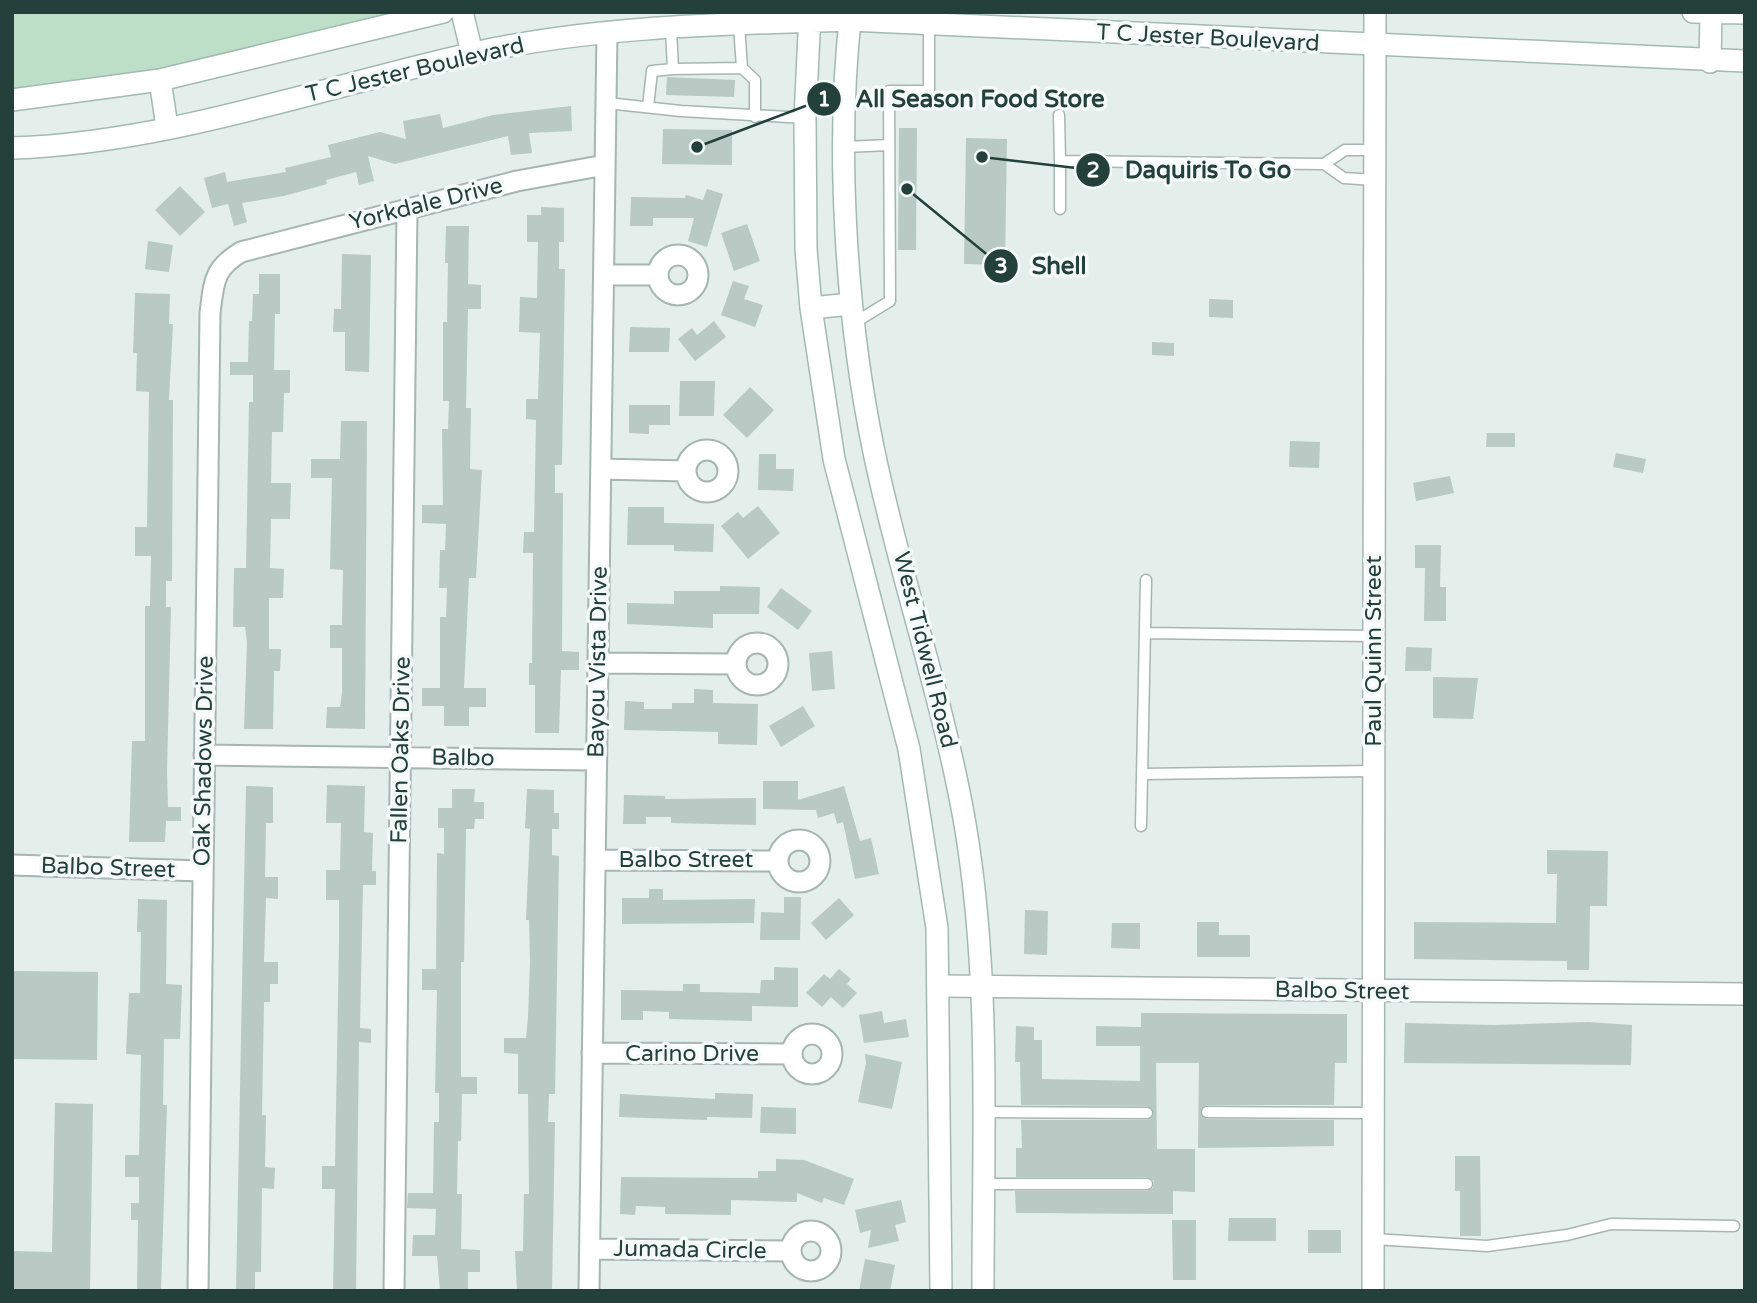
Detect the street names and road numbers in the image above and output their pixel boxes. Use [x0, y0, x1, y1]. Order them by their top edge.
street label: T C Jester Boulevard [1096, 18, 1320, 58]
street label: T C Jester Boulevard [303, 31, 527, 109]
street label: Yorkdale Drive [346, 171, 506, 237]
street label: West Tidwell Road [887, 549, 963, 751]
street label: Paul Quinn Street [1360, 555, 1388, 747]
street label: Bayou Vista Drive [582, 566, 614, 758]
street label: Oak Shadows Drive [188, 655, 220, 867]
street label: Fallen Oaks Drive [385, 656, 417, 844]
street label: Balbo [431, 743, 495, 773]
street label: Balbo Street [619, 846, 754, 874]
street label: Balbo Street [40, 852, 176, 884]
street label: Balbo Street [1274, 976, 1410, 1006]
street label: Carino Drive [625, 1040, 759, 1068]
street label: Jumada Circle [613, 1235, 767, 1265]

